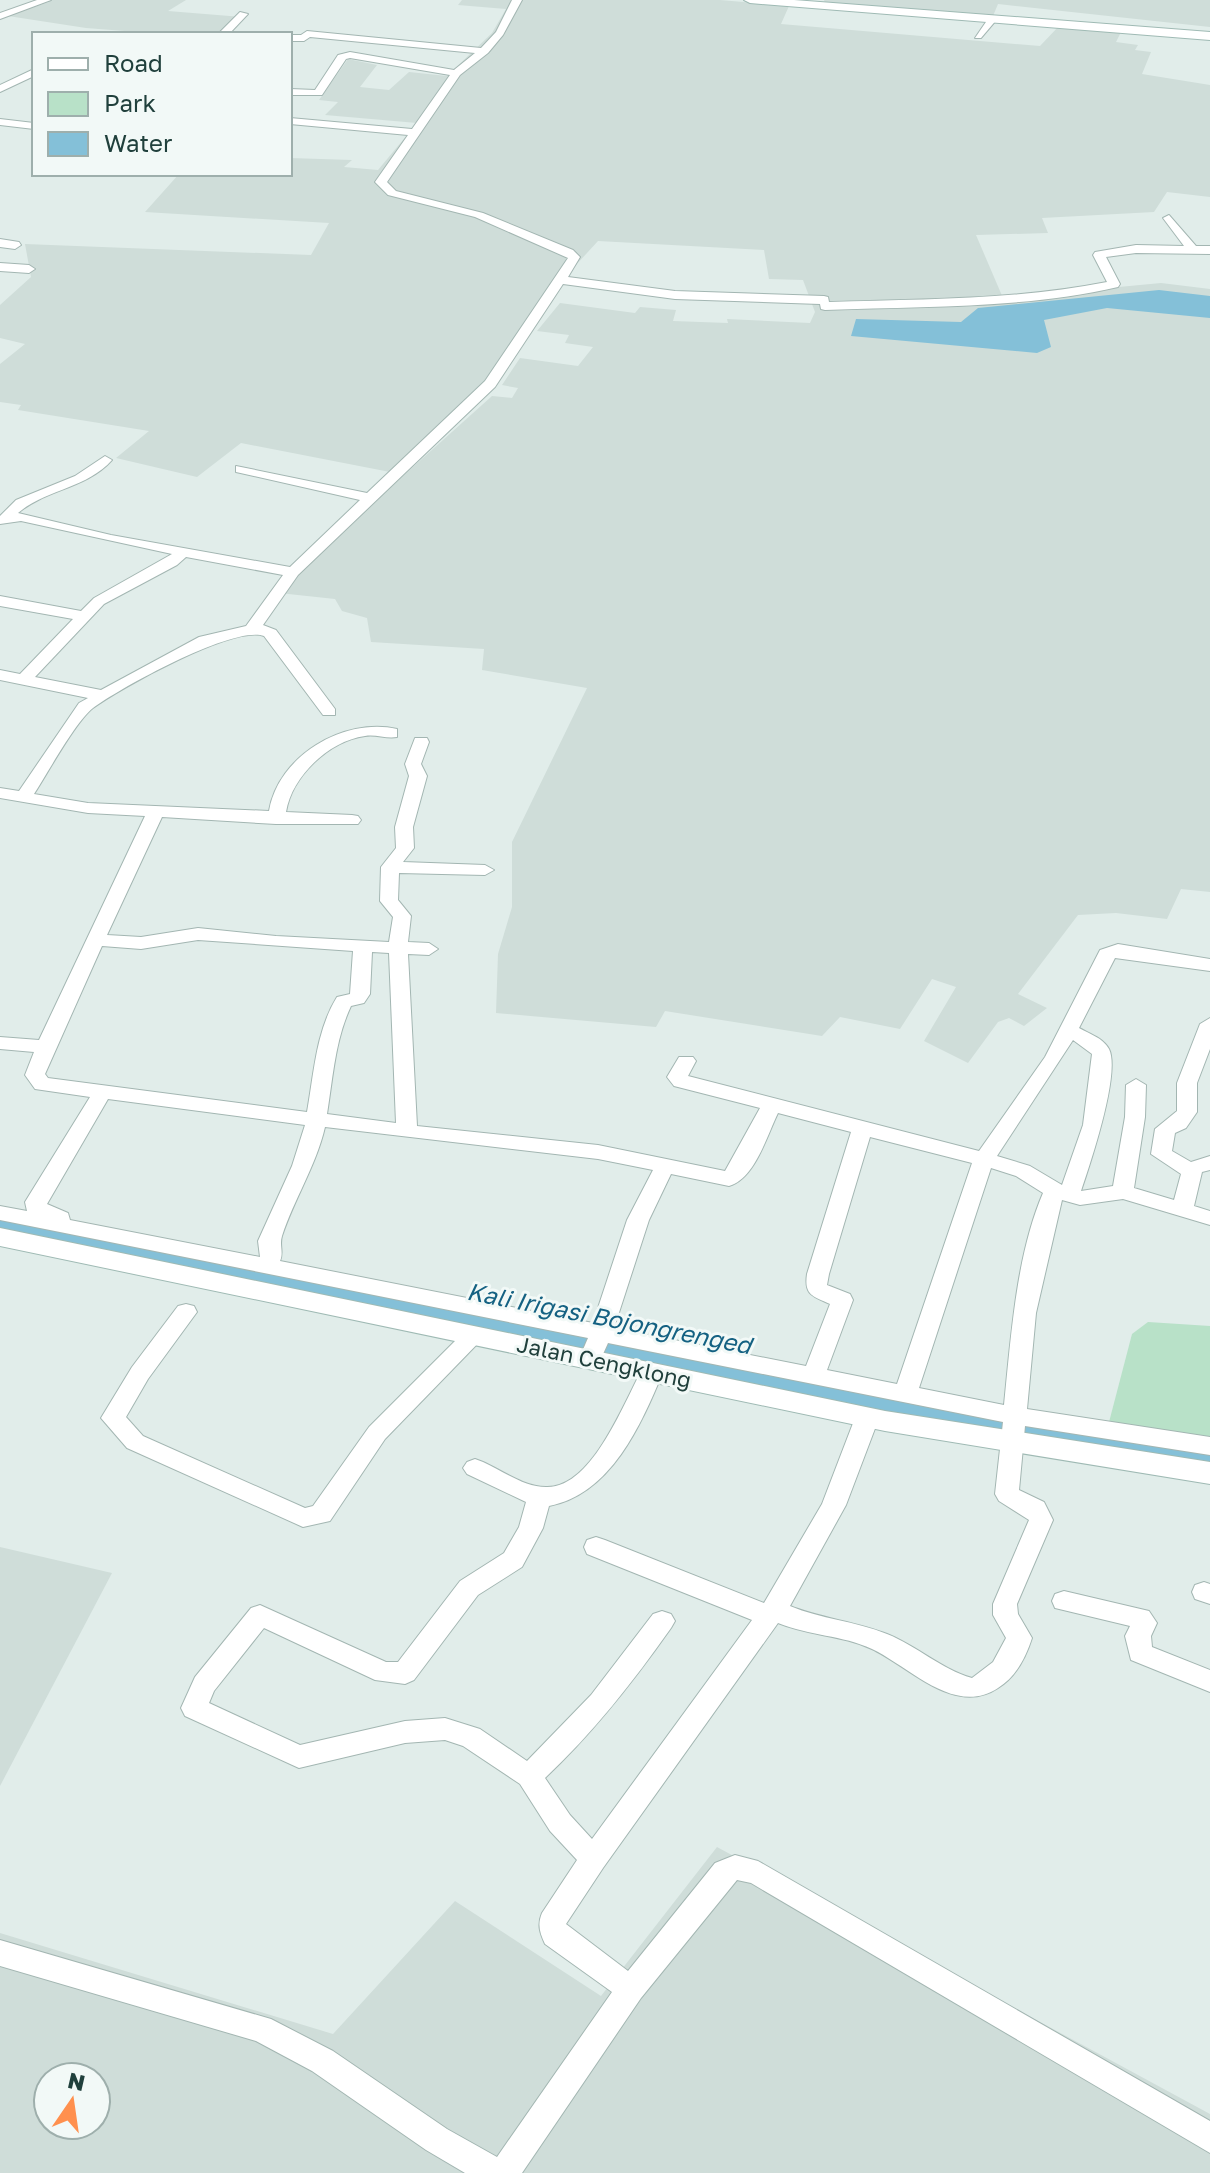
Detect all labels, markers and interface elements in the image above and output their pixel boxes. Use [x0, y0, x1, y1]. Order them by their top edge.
legend [32, 32, 292, 176]
text: Road [104, 48, 163, 77]
text: Park [104, 88, 156, 117]
text: Water [104, 128, 172, 157]
water label: Kali Irigasi Bojongrenged [465, 1276, 757, 1361]
street label: Jalan Cengklong [515, 1330, 694, 1393]
north arrow [32, 2061, 112, 2141]
text: N [65, 2066, 88, 2096]

